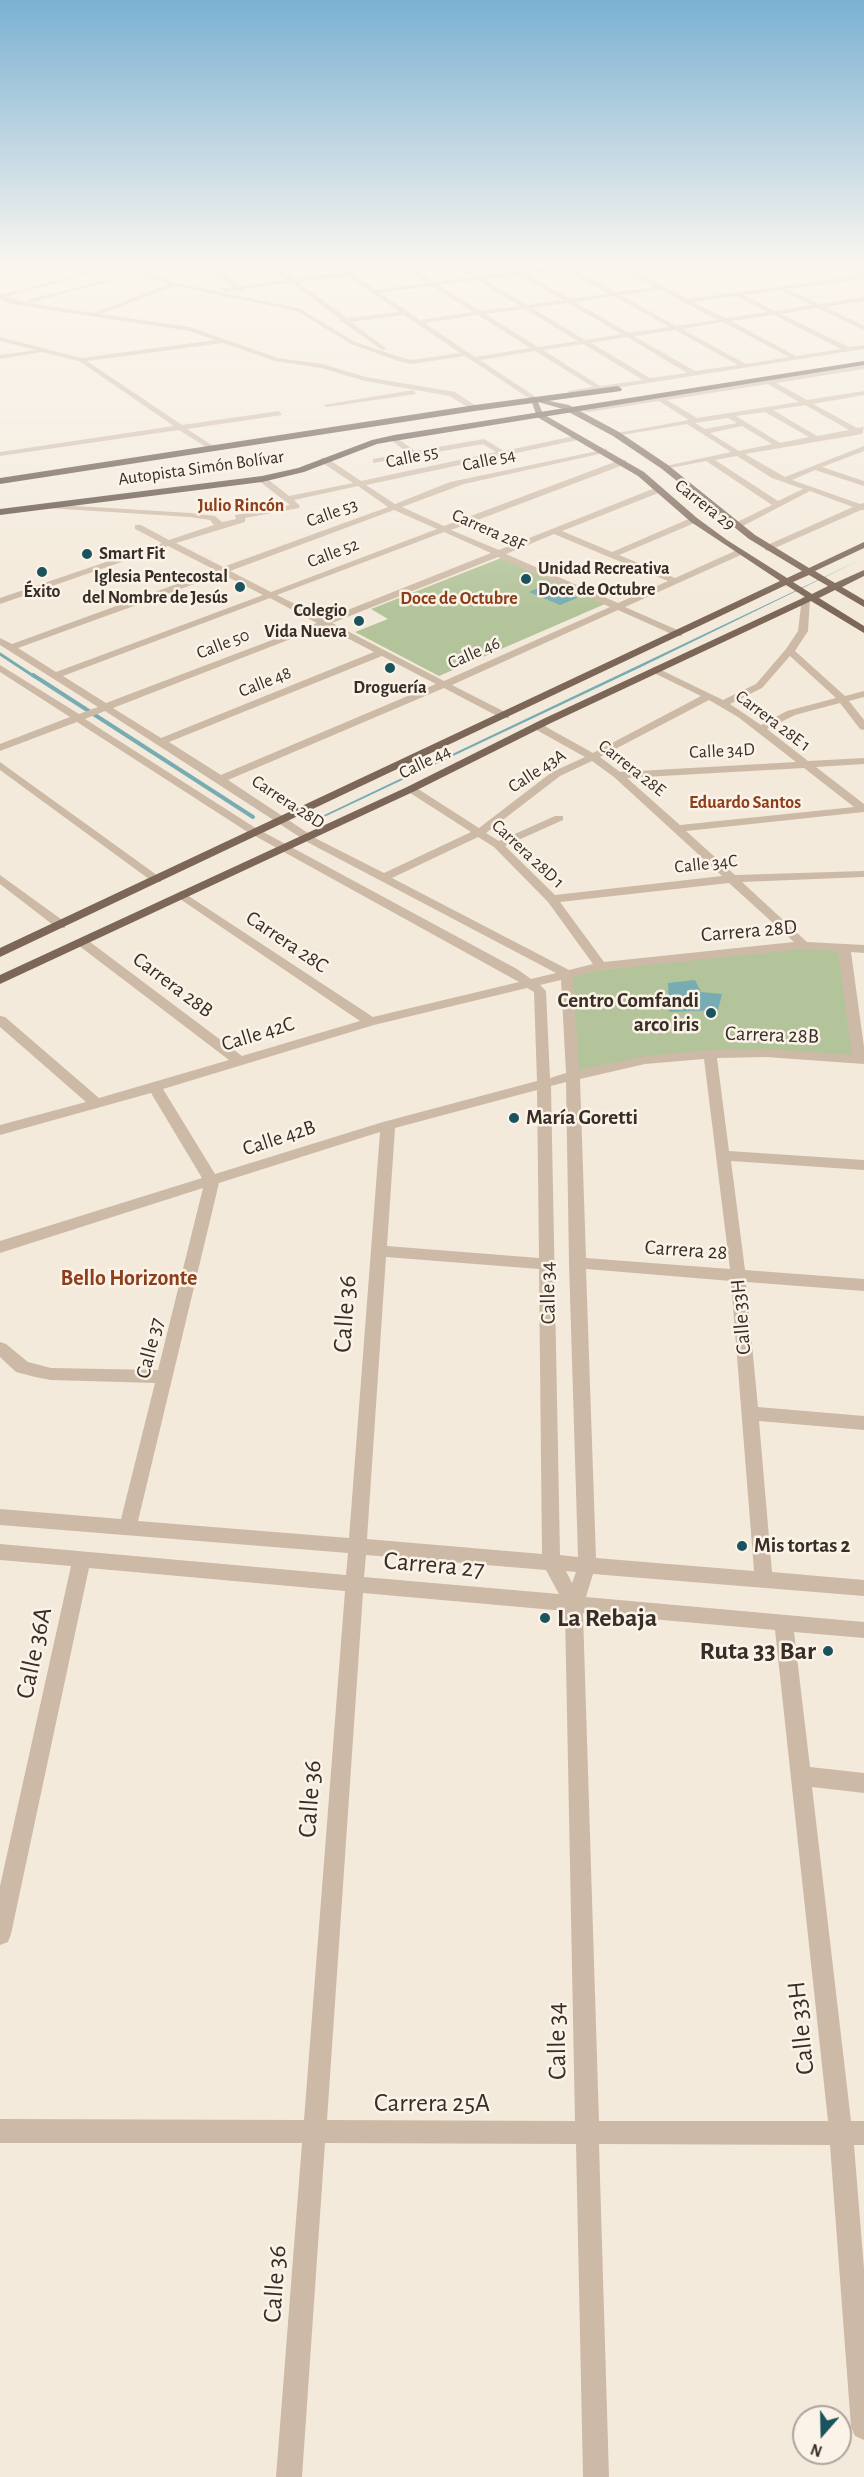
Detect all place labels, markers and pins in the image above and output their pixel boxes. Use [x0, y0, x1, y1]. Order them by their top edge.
place label: Smart Fit [99, 543, 165, 565]
marker: Smart Fit [80, 547, 94, 561]
place label: Unidad Recreativa Doce de Octubre [538, 558, 670, 600]
marker: Éxito [35, 565, 49, 579]
place label: Iglesia Pentecostal del Nombre de Jesús [82, 566, 228, 608]
marker: Unidad Recreativa Doce de Octubre [519, 572, 533, 586]
marker: Iglesia Pentecostal del Nombre de Jesús [233, 580, 247, 594]
place label: Éxito [23, 581, 61, 603]
place label: Colegio Vida Nueva [264, 600, 347, 642]
marker: Colegio Vida Nueva [352, 614, 366, 628]
marker: Droguería [383, 661, 397, 675]
place label: Droguería [353, 677, 427, 699]
place label: Centro Comfandi arco iris [558, 988, 699, 1038]
marker: Centro Comfandi arco iris [704, 1006, 718, 1020]
place label: María Goretti [526, 1105, 638, 1131]
marker: María Goretti [507, 1111, 521, 1125]
place label: Mis tortas 2 [754, 1533, 850, 1559]
marker: Mis tortas 2 [735, 1539, 749, 1553]
place label: La Rebaja [557, 1602, 657, 1634]
marker: La Rebaja [538, 1611, 552, 1625]
place label: Ruta 33 Bar [699, 1635, 816, 1667]
marker: Ruta 33 Bar [821, 1644, 835, 1658]

